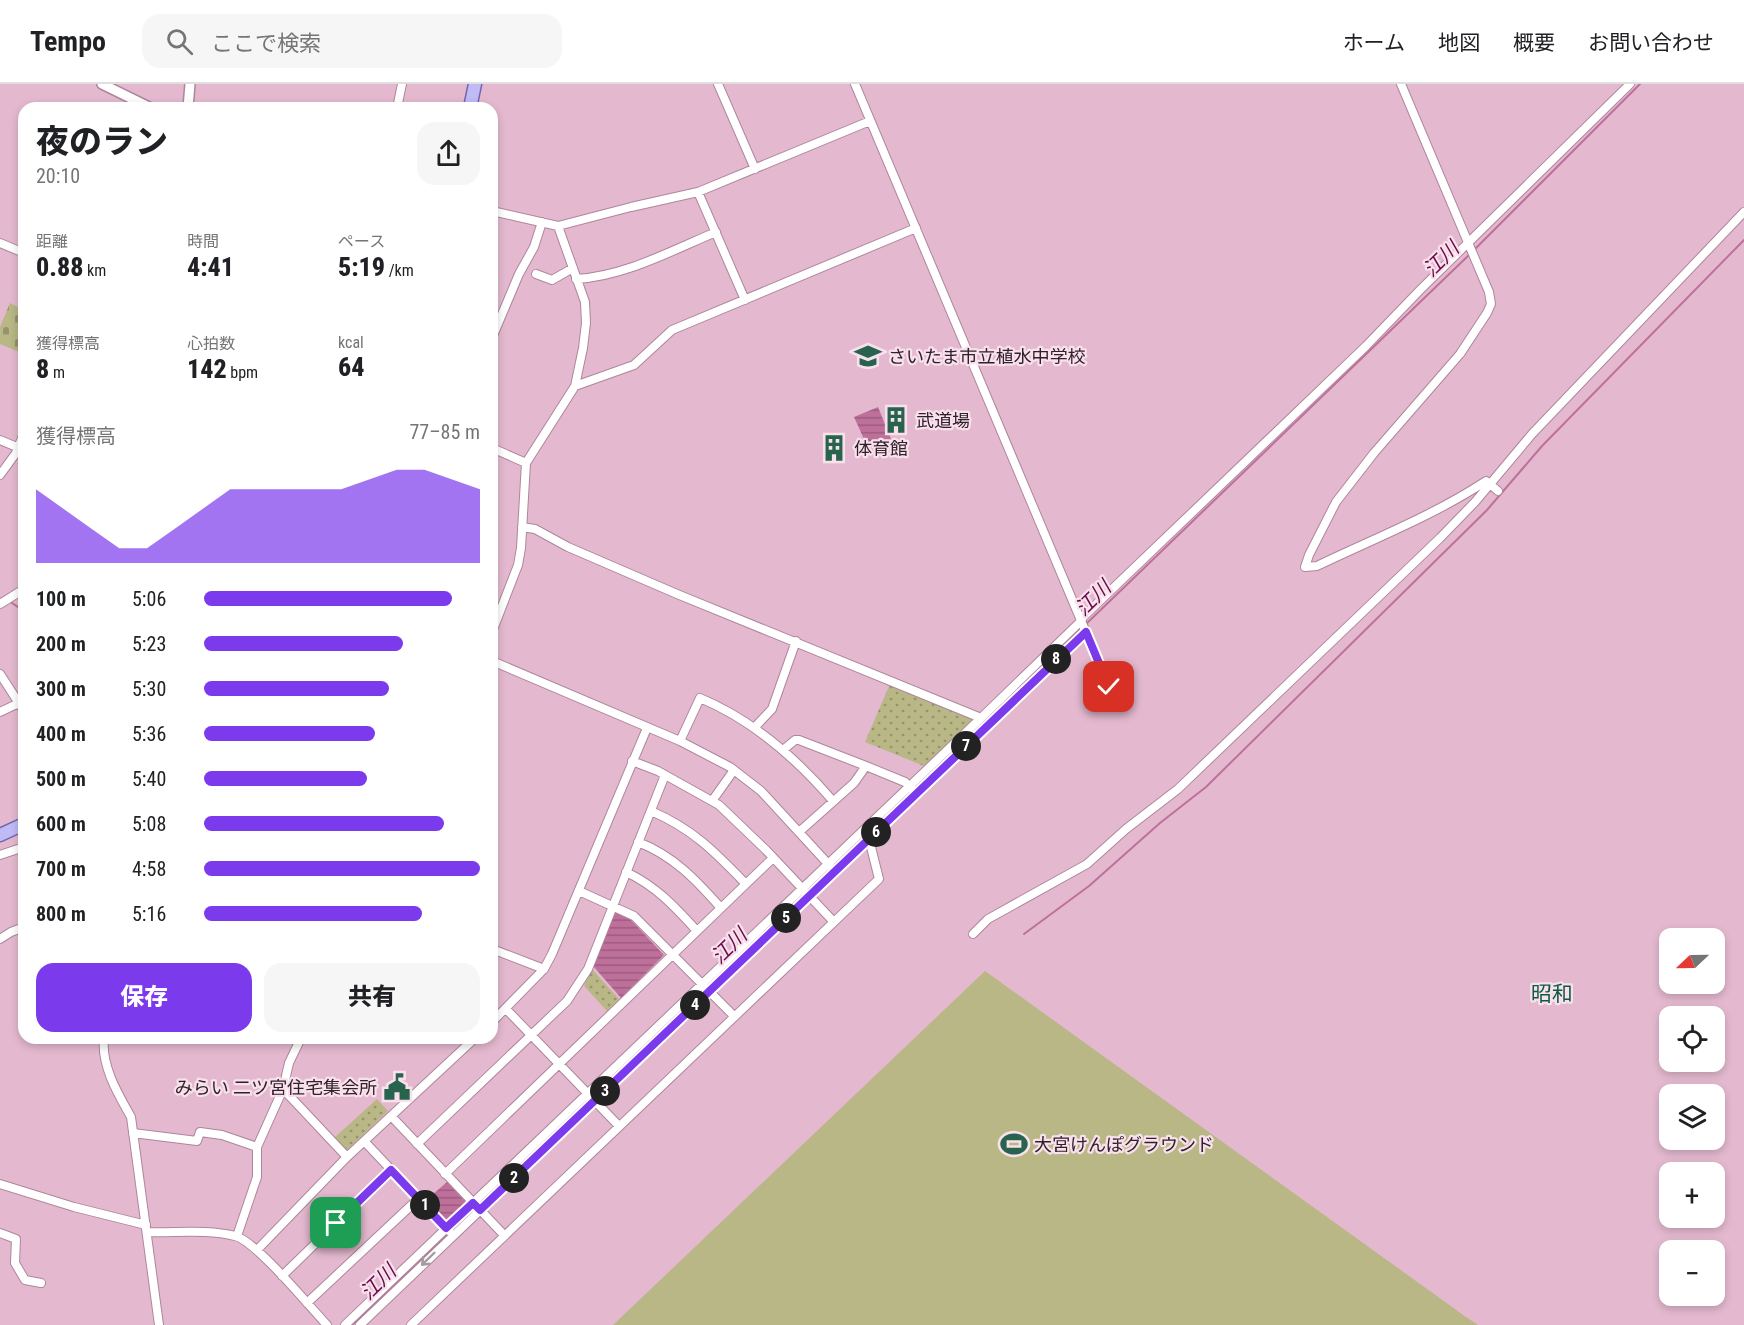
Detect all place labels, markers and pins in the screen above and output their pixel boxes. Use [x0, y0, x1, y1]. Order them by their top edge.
school or university icon: さいたま市立植水中学校 [853, 341, 883, 371]
place label: さいたま市立植水中学校 [888, 346, 1085, 367]
building icon: 武道場 [881, 405, 911, 435]
place label: 武道場 [916, 410, 970, 431]
building icon: 体育館 [819, 433, 849, 463]
place label: 体育館 [854, 438, 908, 459]
pin: 8 [1041, 644, 1071, 674]
pin [1083, 661, 1134, 712]
pin: 7 [951, 731, 981, 761]
pin: 6 [861, 817, 891, 847]
pin: 5 [771, 903, 801, 933]
pin: 4 [680, 990, 710, 1020]
public building icon: みらい 二ツ宮住宅集会所 [382, 1072, 412, 1102]
pin: 3 [590, 1076, 620, 1106]
place label: みらい 二ツ宮住宅集会所 [175, 1077, 377, 1098]
sports icon: 大宮けんぽグラウンド [999, 1129, 1029, 1159]
place label: 大宮けんぽグラウンド [1034, 1134, 1214, 1155]
pin: 2 [499, 1163, 529, 1193]
pin: 1 [410, 1190, 440, 1220]
pin [310, 1197, 361, 1248]

